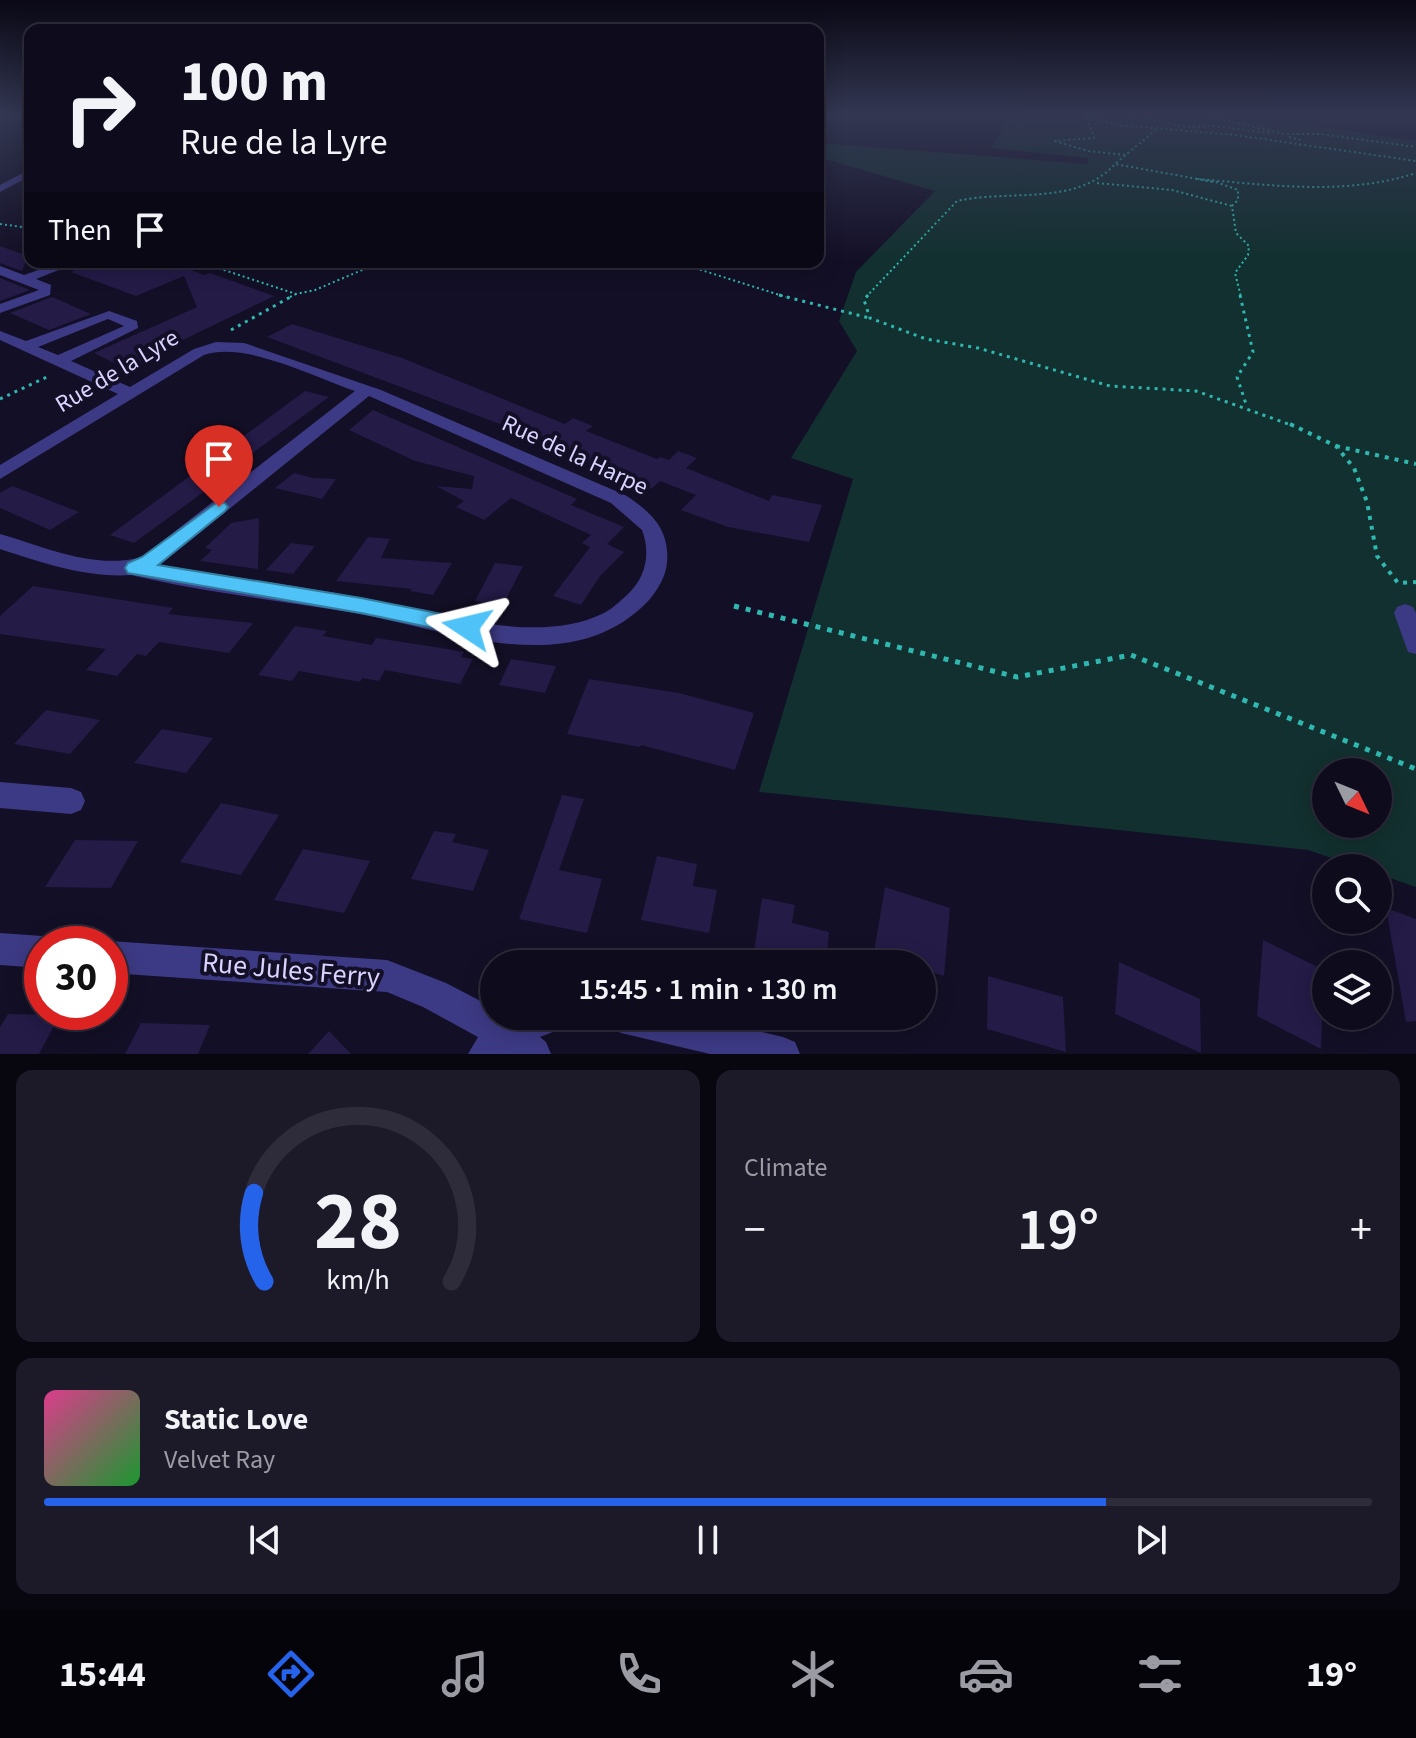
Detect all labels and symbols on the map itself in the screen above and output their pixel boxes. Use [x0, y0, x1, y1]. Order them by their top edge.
street label: Rue de la Lyre [49, 320, 185, 422]
street label: Rue de la Harpe [496, 406, 654, 504]
pin [185, 425, 253, 507]
position arrow [425, 585, 509, 669]
north arrow [1312, 758, 1392, 838]
speed limit sign: 30 [24, 926, 128, 1030]
street label: Rue Jules Ferry [200, 942, 382, 998]

